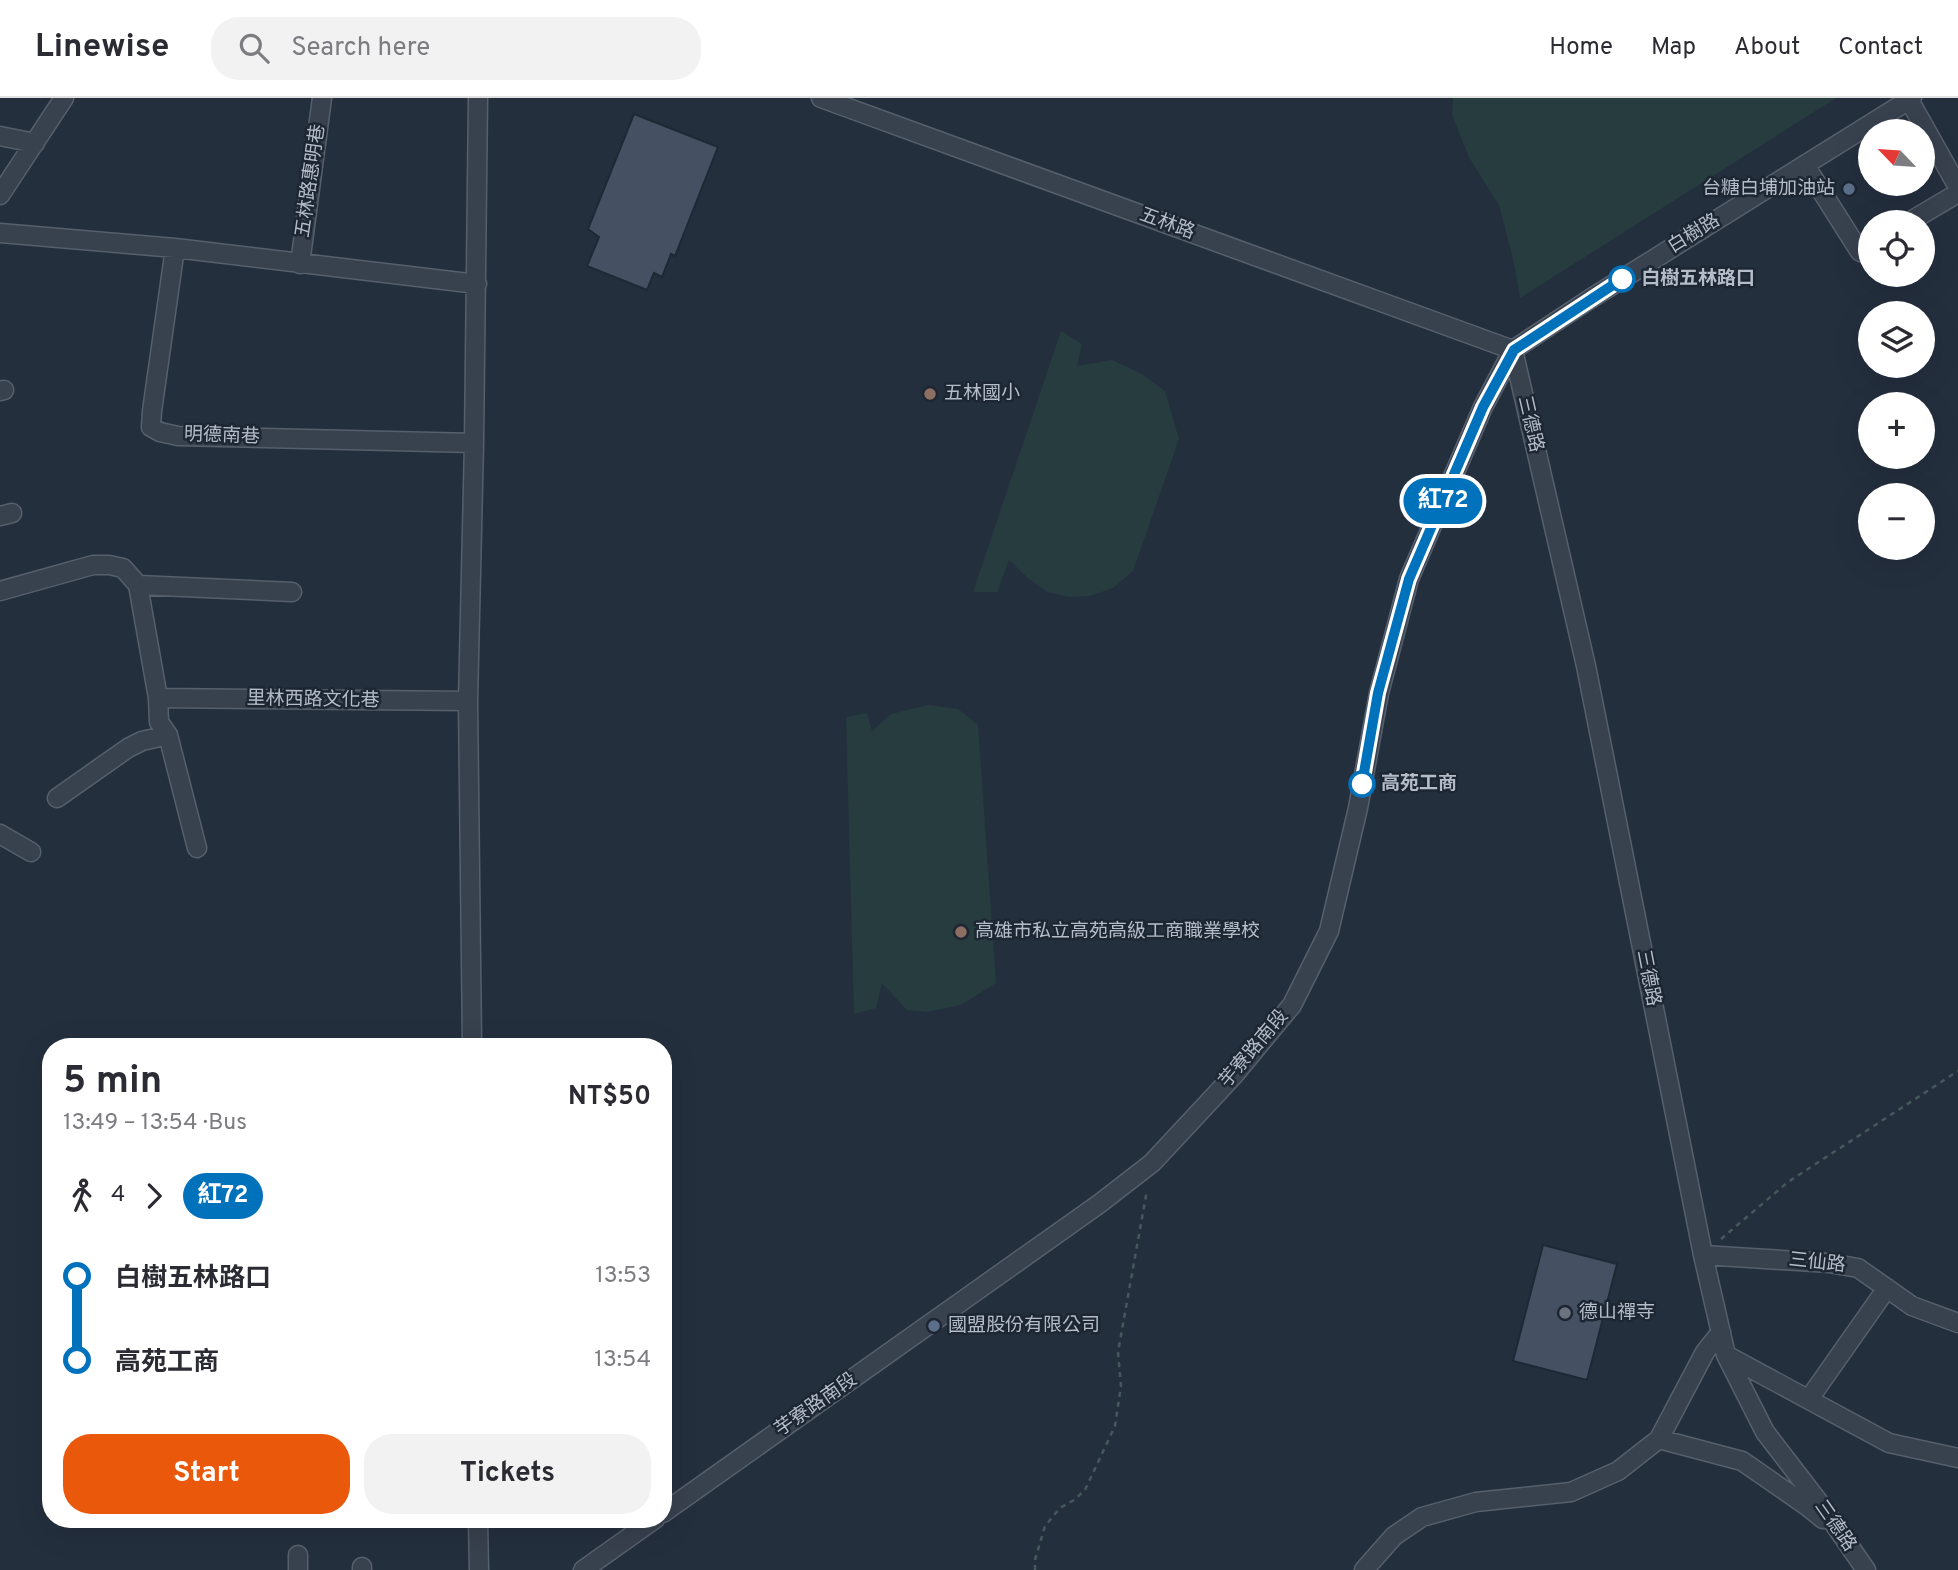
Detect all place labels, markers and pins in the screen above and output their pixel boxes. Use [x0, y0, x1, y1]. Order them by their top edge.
place label: 台糖白埔加油站 [1702, 177, 1835, 201]
marker: 台糖白埔加油站 [1841, 181, 1857, 197]
marker: 白樹五林路口 [1609, 266, 1635, 292]
place label: 白樹五林路口 [1641, 267, 1755, 291]
place label: 五林國小 [944, 382, 1020, 406]
marker: 五林國小 [922, 386, 938, 402]
marker: 高苑工商 [1349, 771, 1375, 797]
place label: 高苑工商 [1381, 772, 1457, 796]
place label: 高雄市私立高苑高級工商職業學校 [975, 920, 1260, 944]
marker: 高雄市私立高苑高級工商職業學校 [953, 924, 969, 940]
place label: 德山禪寺 [1579, 1301, 1655, 1325]
marker: 德山禪寺 [1557, 1305, 1573, 1321]
place label: 國盟股份有限公司 [948, 1314, 1100, 1338]
marker: 國盟股份有限公司 [926, 1318, 942, 1334]

